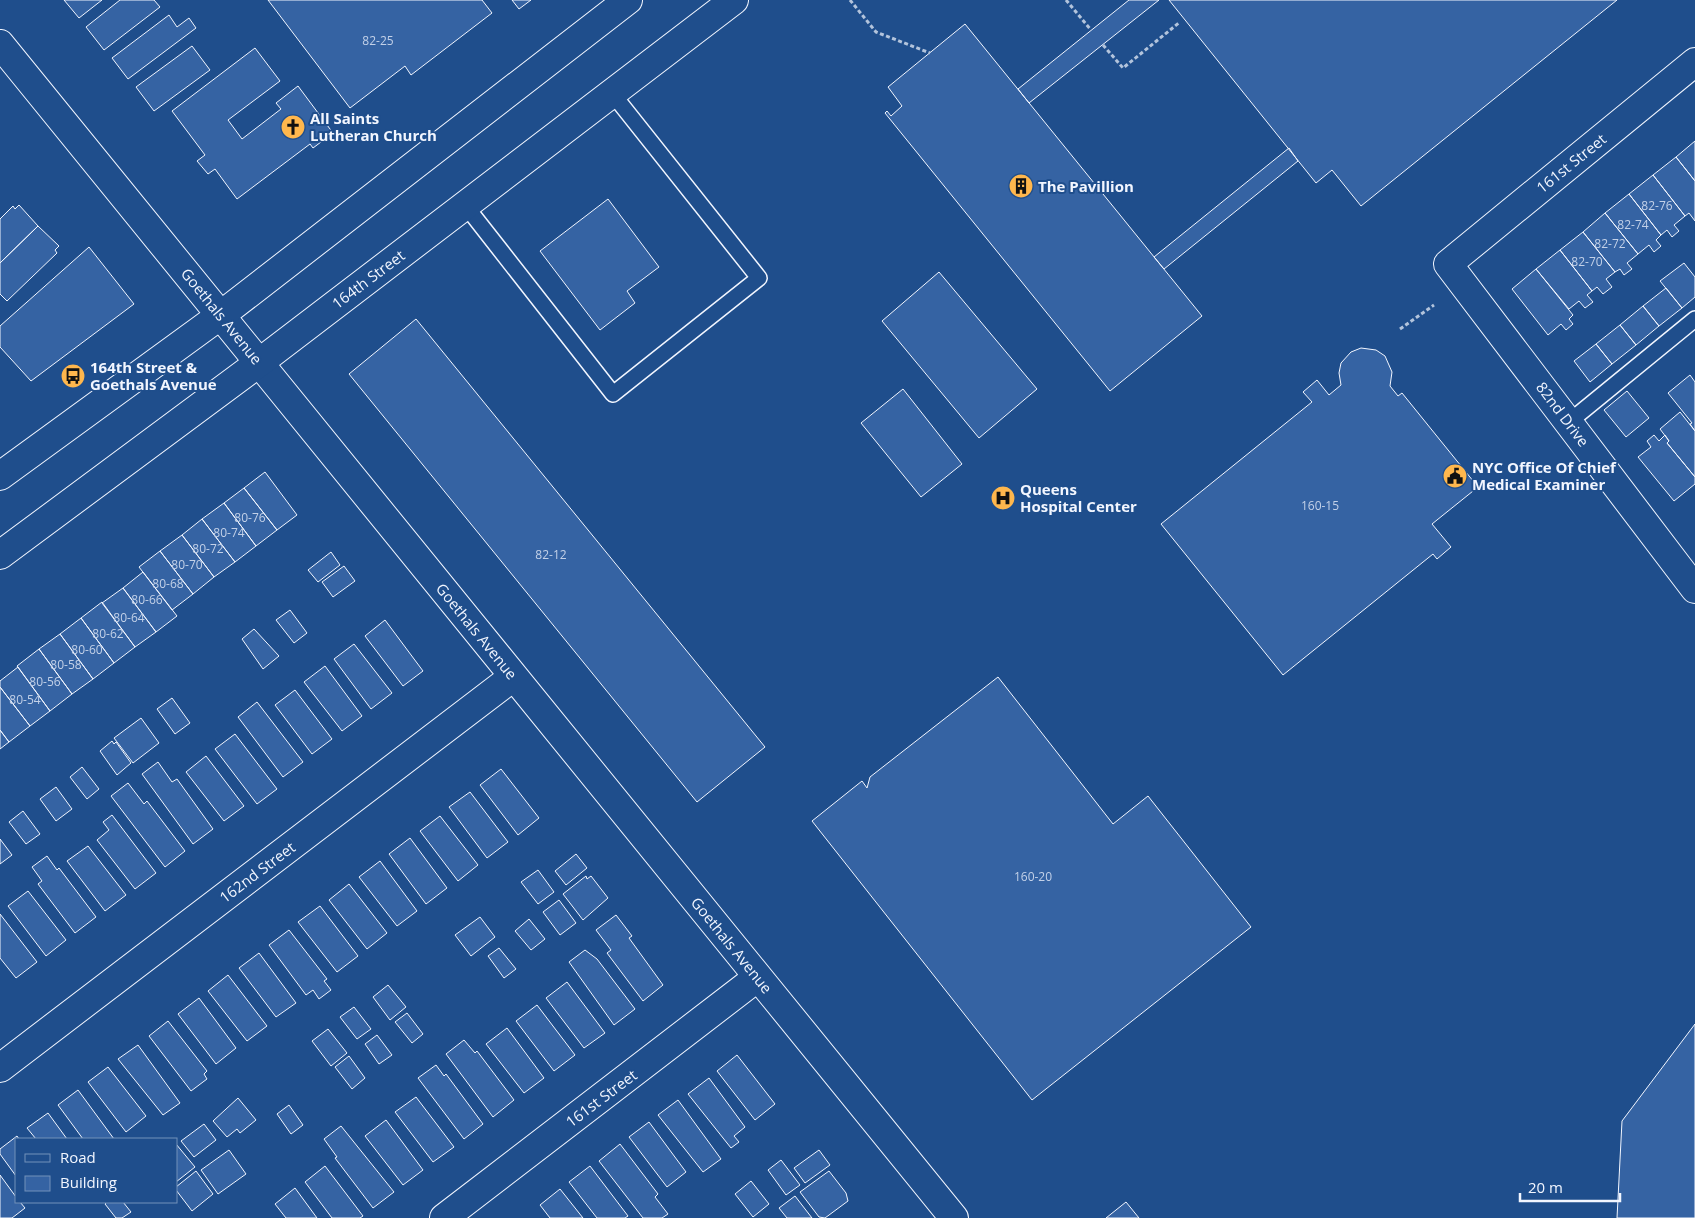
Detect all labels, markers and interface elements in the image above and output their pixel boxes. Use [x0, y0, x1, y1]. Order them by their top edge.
house number: 82-25 [362, 32, 394, 49]
place label: All Saints Lutheran Church [310, 108, 437, 145]
church icon: All Saints Lutheran Church [280, 114, 306, 140]
street label: 161st Street [1532, 129, 1610, 197]
building icon: The Pavillion [1008, 173, 1034, 199]
place label: The Pavillion [1038, 176, 1134, 196]
house number: 82-76 [1641, 197, 1673, 214]
house number: 82-74 [1617, 216, 1649, 233]
house number: 82-72 [1594, 235, 1626, 252]
street label: 164th Street [328, 245, 408, 313]
house number: 82-70 [1571, 253, 1603, 270]
street label: Goethals Avenue [177, 264, 267, 368]
place label: 164th Street & Goethals Avenue [90, 357, 217, 394]
bus stop icon: 164th Street & Goethals Avenue [60, 363, 86, 389]
street label: 82nd Drive [1532, 378, 1594, 450]
place label: NYC Office Of Chief Medical Examiner [1472, 457, 1617, 494]
public building icon: NYC Office Of Chief Medical Examiner [1442, 463, 1468, 489]
place label: Queens Hospital Center [1020, 479, 1137, 516]
hospital icon: Queens Hospital Center [990, 485, 1016, 511]
house number: 160-15 [1301, 497, 1339, 514]
house number: 80-76 [234, 509, 266, 526]
house number: 80-74 [213, 524, 245, 541]
house number: 80-72 [192, 540, 224, 557]
house number: 82-12 [535, 546, 567, 563]
house number: 80-70 [171, 556, 203, 573]
house number: 80-68 [152, 575, 184, 592]
street label: Goethals Avenue [432, 579, 522, 683]
house number: 80-66 [131, 591, 163, 608]
house number: 80-64 [113, 609, 145, 626]
house number: 80-62 [92, 625, 124, 642]
house number: 80-60 [71, 641, 103, 658]
house number: 80-58 [50, 656, 82, 673]
house number: 80-56 [29, 673, 61, 690]
house number: 80-54 [9, 691, 41, 708]
street label: 162nd Street [215, 837, 299, 907]
house number: 160-20 [1014, 868, 1052, 885]
street label: Goethals Avenue [687, 893, 777, 997]
street label: 161st Street [561, 1065, 641, 1131]
legend [15, 1138, 178, 1203]
text: Road [60, 1147, 96, 1167]
scale bar [1520, 1170, 1620, 1202]
text: Building [60, 1172, 117, 1192]
text: 20 m [1528, 1177, 1563, 1197]

